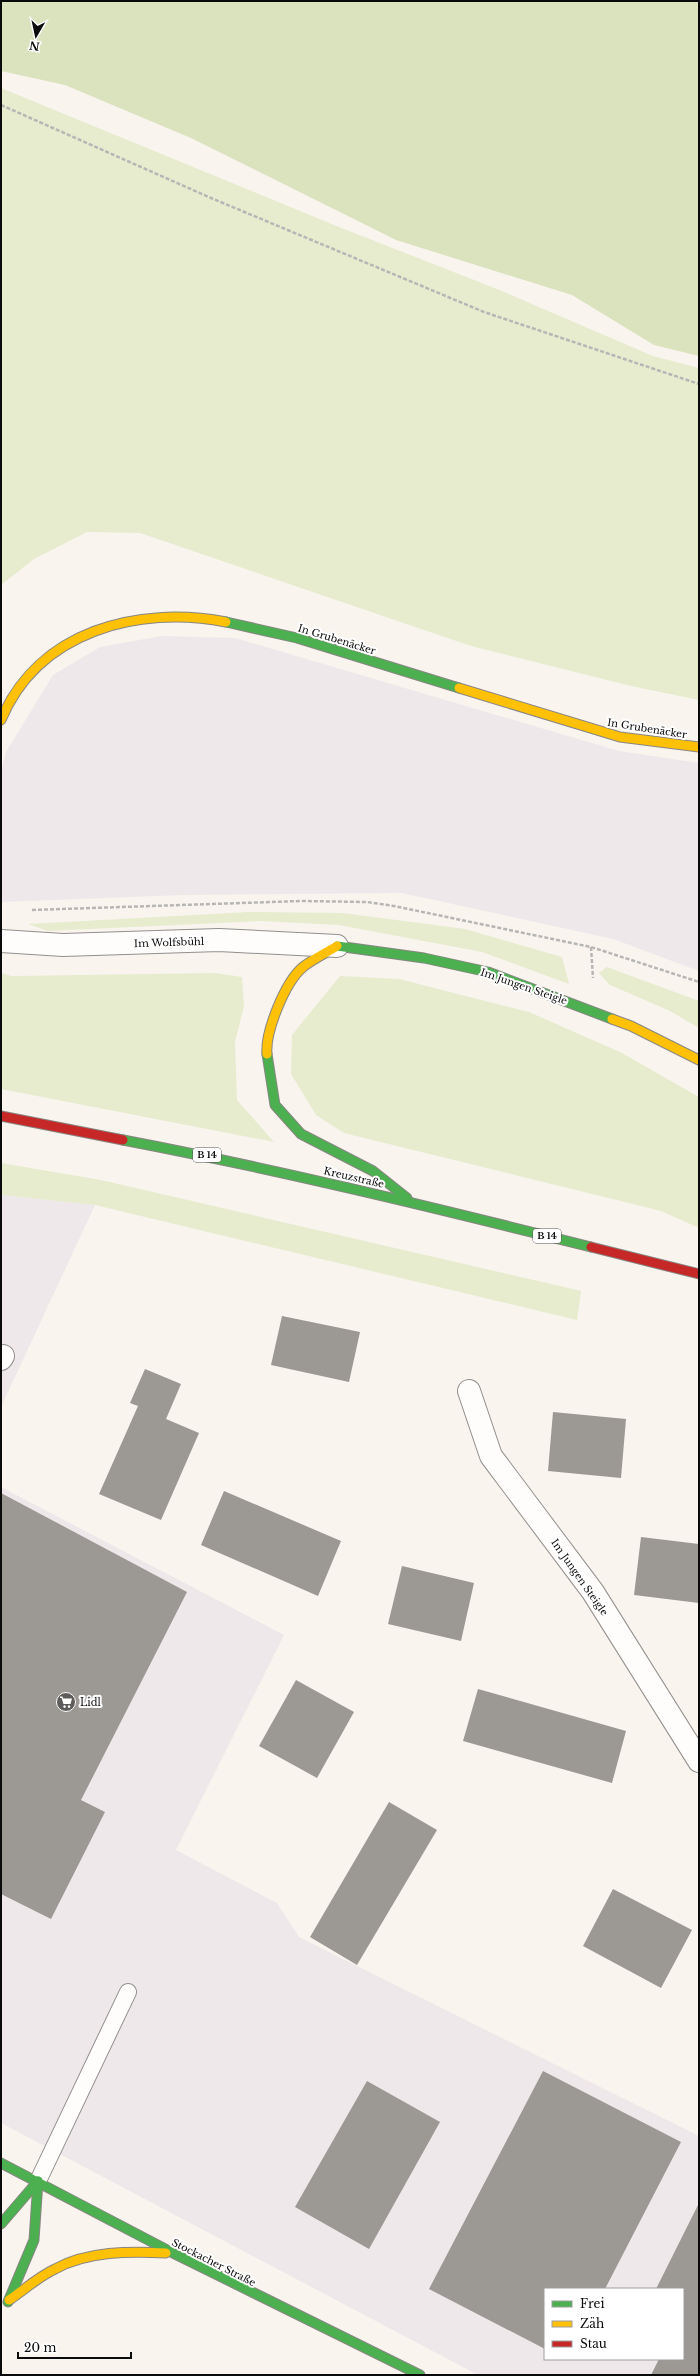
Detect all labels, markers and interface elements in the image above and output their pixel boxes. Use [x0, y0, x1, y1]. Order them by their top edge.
north arrow [16, 16, 56, 56]
text: N [28, 38, 41, 54]
street label: In Grubenäcker [296, 622, 377, 658]
street label: In Grubenäcker [606, 716, 688, 741]
street label: Im Wolfsbühl [134, 935, 204, 950]
street label: Im Jungen Steigle [479, 966, 569, 1007]
road number: B 14 [193, 1148, 221, 1162]
street label: Kreuzstraße [322, 1164, 386, 1191]
road number: B 14 [533, 1229, 561, 1243]
street label: Im Jungen Steigle [548, 1536, 611, 1618]
supermarket icon: Lidl [55, 1691, 77, 1713]
place label: Lidl [80, 1696, 101, 1709]
street label: Stockacher Straße [170, 2236, 258, 2289]
legend [544, 2288, 684, 2360]
text: Frei [580, 2296, 605, 2311]
text: Zäh [580, 2316, 604, 2331]
scale bar [18, 2334, 131, 2360]
text: Stau [580, 2336, 607, 2351]
text: 20 m [24, 2340, 56, 2355]

